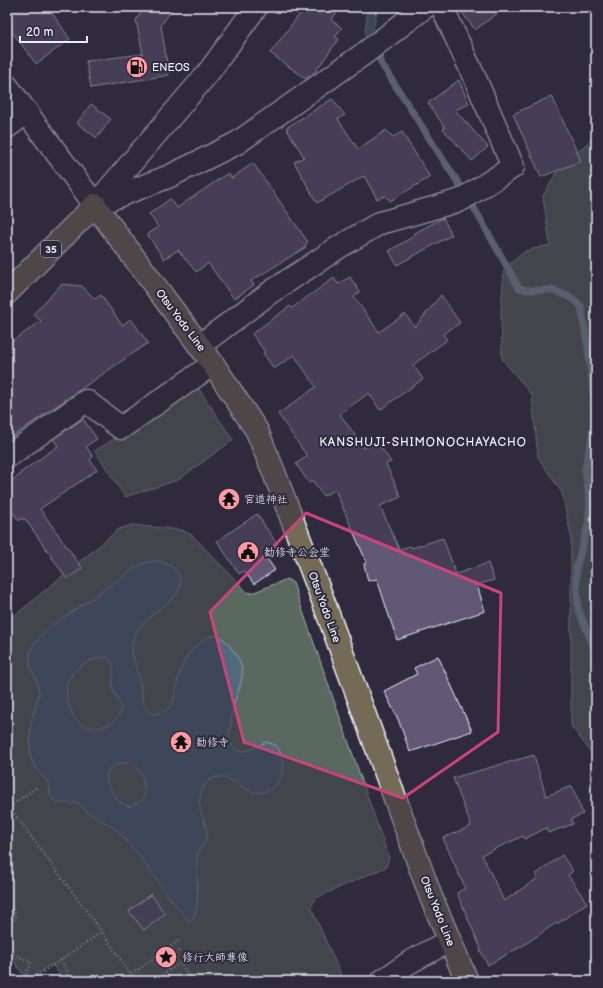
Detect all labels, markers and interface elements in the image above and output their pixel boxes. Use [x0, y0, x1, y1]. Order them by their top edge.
scale bar [20, 18, 87, 44]
text: 20 m [26, 25, 53, 40]
fuel station icon: ENEOS [124, 54, 150, 80]
place label: ENEOS [152, 61, 190, 74]
road number: 35 [41, 241, 61, 257]
street label: Otsu Yodo Line [153, 287, 208, 354]
district label: KANSHUJI-SHIMONOCHAYACHO [319, 435, 527, 450]
temple icon: 宮道神社 [216, 486, 242, 512]
place label: 宮道神社 [244, 493, 288, 506]
public building icon: 勧修寺公会堂 [235, 539, 261, 565]
place label: 勧修寺公会堂 [264, 546, 330, 559]
street label: Otsu Yodo Line [306, 570, 344, 645]
temple icon: 勧修寺 [168, 729, 194, 755]
place label: 勧修寺 [196, 736, 229, 749]
street label: Otsu Yodo Line [418, 874, 458, 949]
place icon: 修行大師尊像 [153, 944, 179, 970]
place label: 修行大師尊像 [182, 951, 248, 964]

